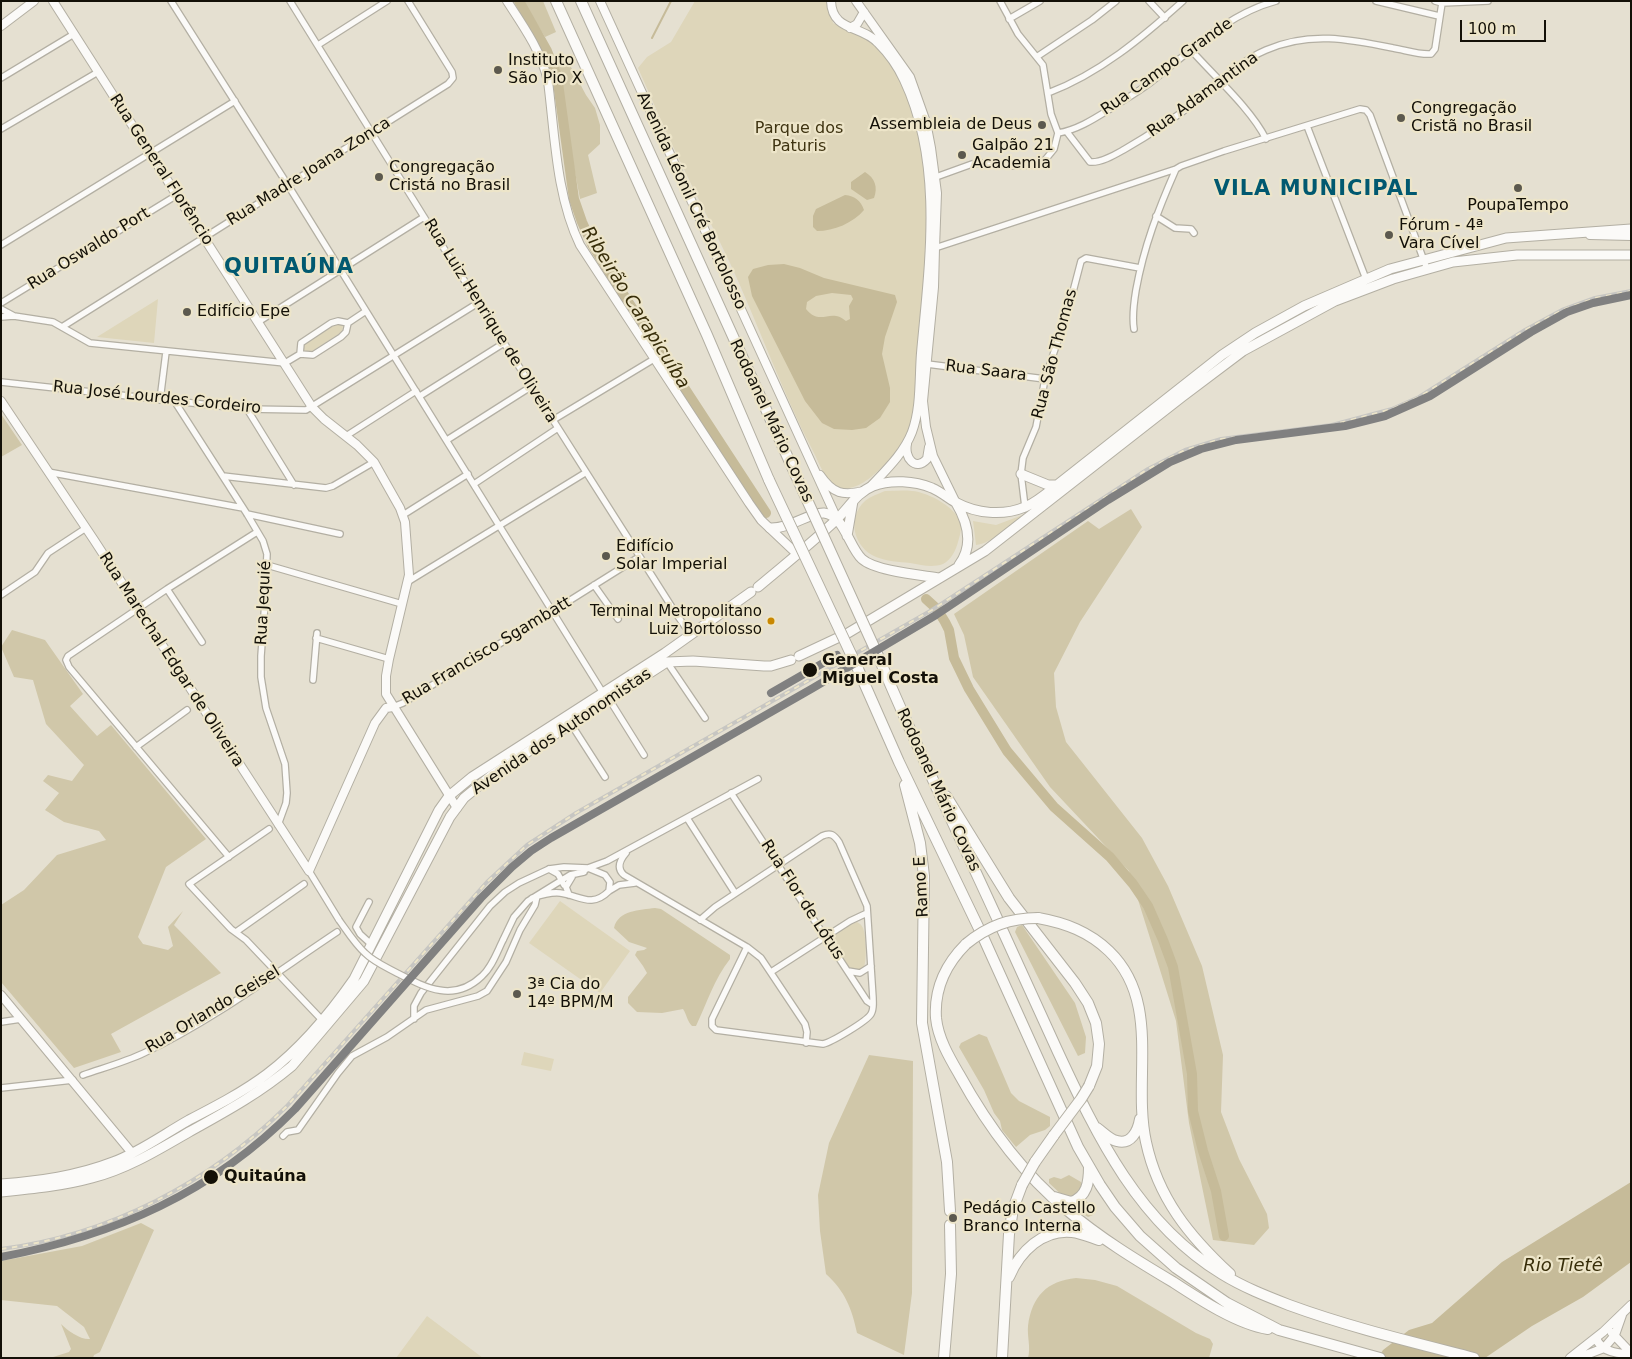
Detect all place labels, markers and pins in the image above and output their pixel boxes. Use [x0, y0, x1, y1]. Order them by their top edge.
place label: Instituto São Pio X [508, 51, 582, 89]
marker: Instituto São Pio X [492, 64, 504, 76]
place label: Congregação Cristã no Brasil [1411, 99, 1532, 137]
marker: Congregação Cristã no Brasil [1395, 112, 1407, 124]
place label: Assembleia de Deus [869, 115, 1032, 135]
marker: Assembleia de Deus [1036, 119, 1048, 131]
place label: Galpão 21 Academia [972, 136, 1054, 174]
marker: Galpão 21 Academia [956, 149, 968, 161]
place label: Congregação Cristá no Brasil [389, 158, 510, 196]
marker: Congregação Cristá no Brasil [373, 171, 385, 183]
marker: PoupaTempo [1512, 182, 1524, 194]
place label: PoupaTempo [1467, 196, 1569, 216]
place label: Fórum - 4ª Vara Cível [1399, 216, 1483, 254]
marker: Fórum - 4ª Vara Cível [1383, 229, 1395, 241]
place label: Edifício Epe [197, 302, 290, 322]
marker: Edifício Epe [181, 306, 193, 318]
place label: Edifício Solar Imperial [616, 537, 727, 575]
marker: Edifício Solar Imperial [600, 550, 612, 562]
place label: Terminal Metropolitano Luiz Bortolosso [590, 603, 762, 638]
marker: Terminal Metropolitano Luiz Bortolosso [766, 616, 776, 626]
place label: General Miguel Costa [822, 651, 939, 689]
marker: General Miguel Costa [801, 661, 819, 679]
place label: 3ª Cia do 14º BPM/M [527, 975, 614, 1013]
marker: 3ª Cia do 14º BPM/M [511, 988, 523, 1000]
place label: Quitaúna [224, 1167, 306, 1187]
marker: Quitaúna [202, 1168, 220, 1186]
place label: Pedágio Castello Branco Interna [963, 1199, 1095, 1237]
marker: Pedágio Castello Branco Interna [947, 1212, 959, 1224]

